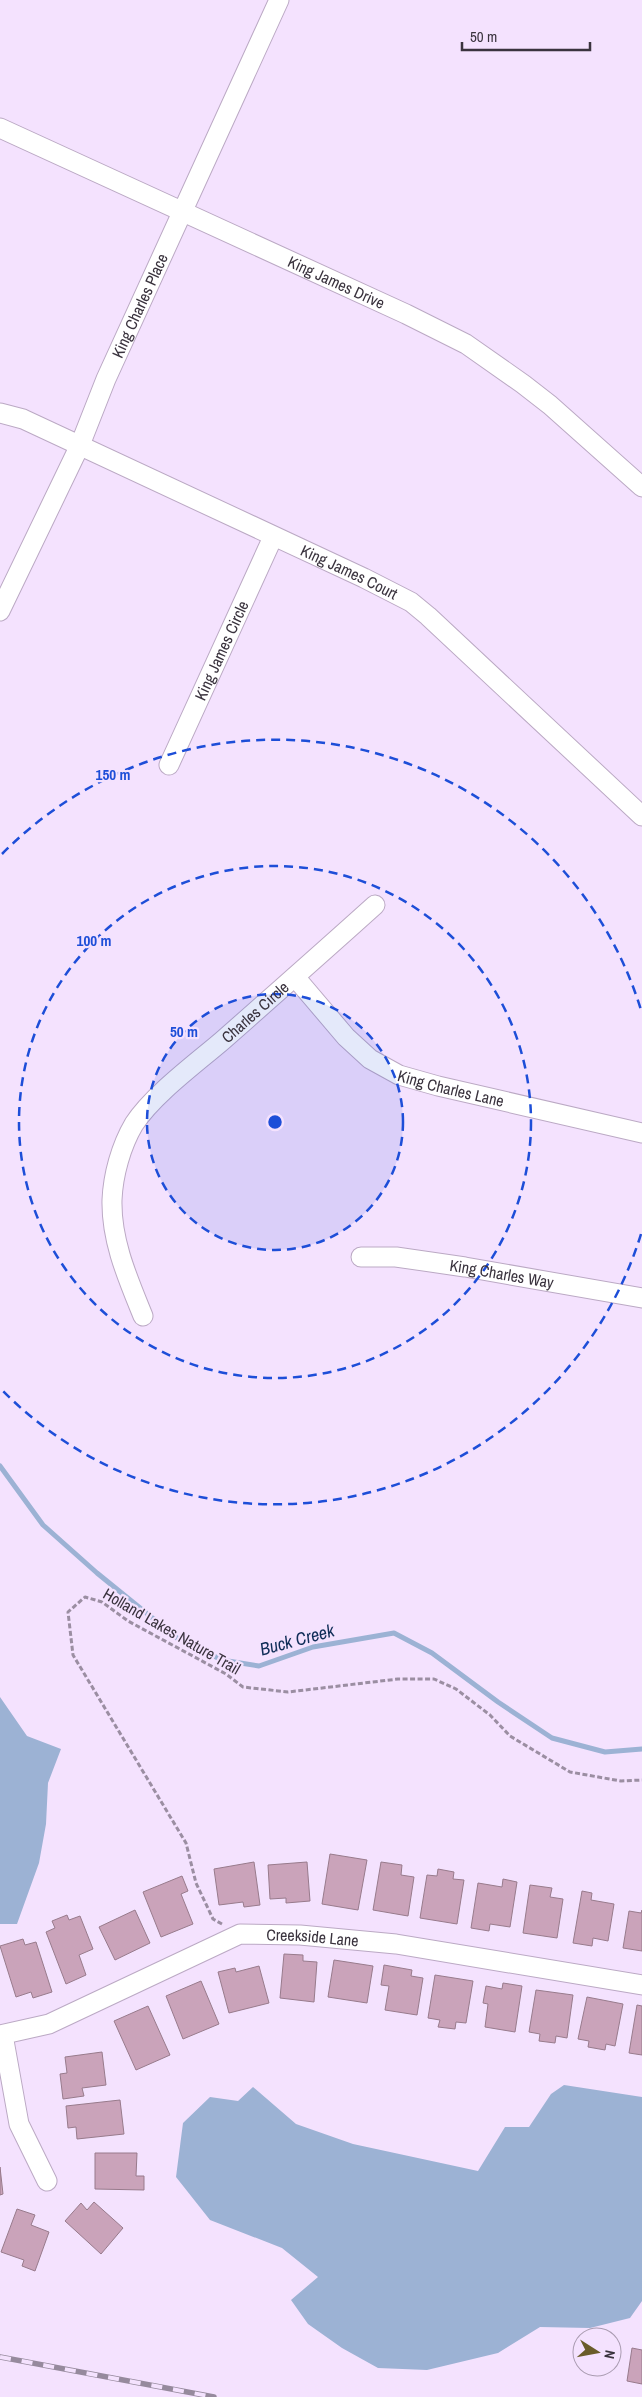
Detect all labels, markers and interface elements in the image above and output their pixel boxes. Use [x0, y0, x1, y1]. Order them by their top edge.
scale bar [462, 20, 590, 52]
text: 50 m [470, 26, 497, 47]
street label: King Charles Place [106, 250, 173, 361]
street label: King James Drive [284, 250, 388, 314]
street label: King James Court [297, 539, 402, 605]
street label: King James Circle [189, 597, 254, 704]
text: 150 m [96, 764, 130, 785]
text: 100 m [77, 930, 111, 951]
street label: Charles Circle [216, 976, 293, 1048]
text: 50 m [170, 1021, 198, 1042]
street label: King Charles Lane [395, 1064, 506, 1112]
centre of rings [266, 1113, 284, 1131]
street label: King Charles Way [448, 1254, 556, 1293]
street label: Holland Lakes Nature Trail [99, 1583, 245, 1679]
water label: Buck Creek [257, 1617, 338, 1661]
street label: Creekside Lane [266, 1923, 360, 1951]
north arrow [572, 2327, 622, 2377]
text: N [600, 2349, 619, 2360]

